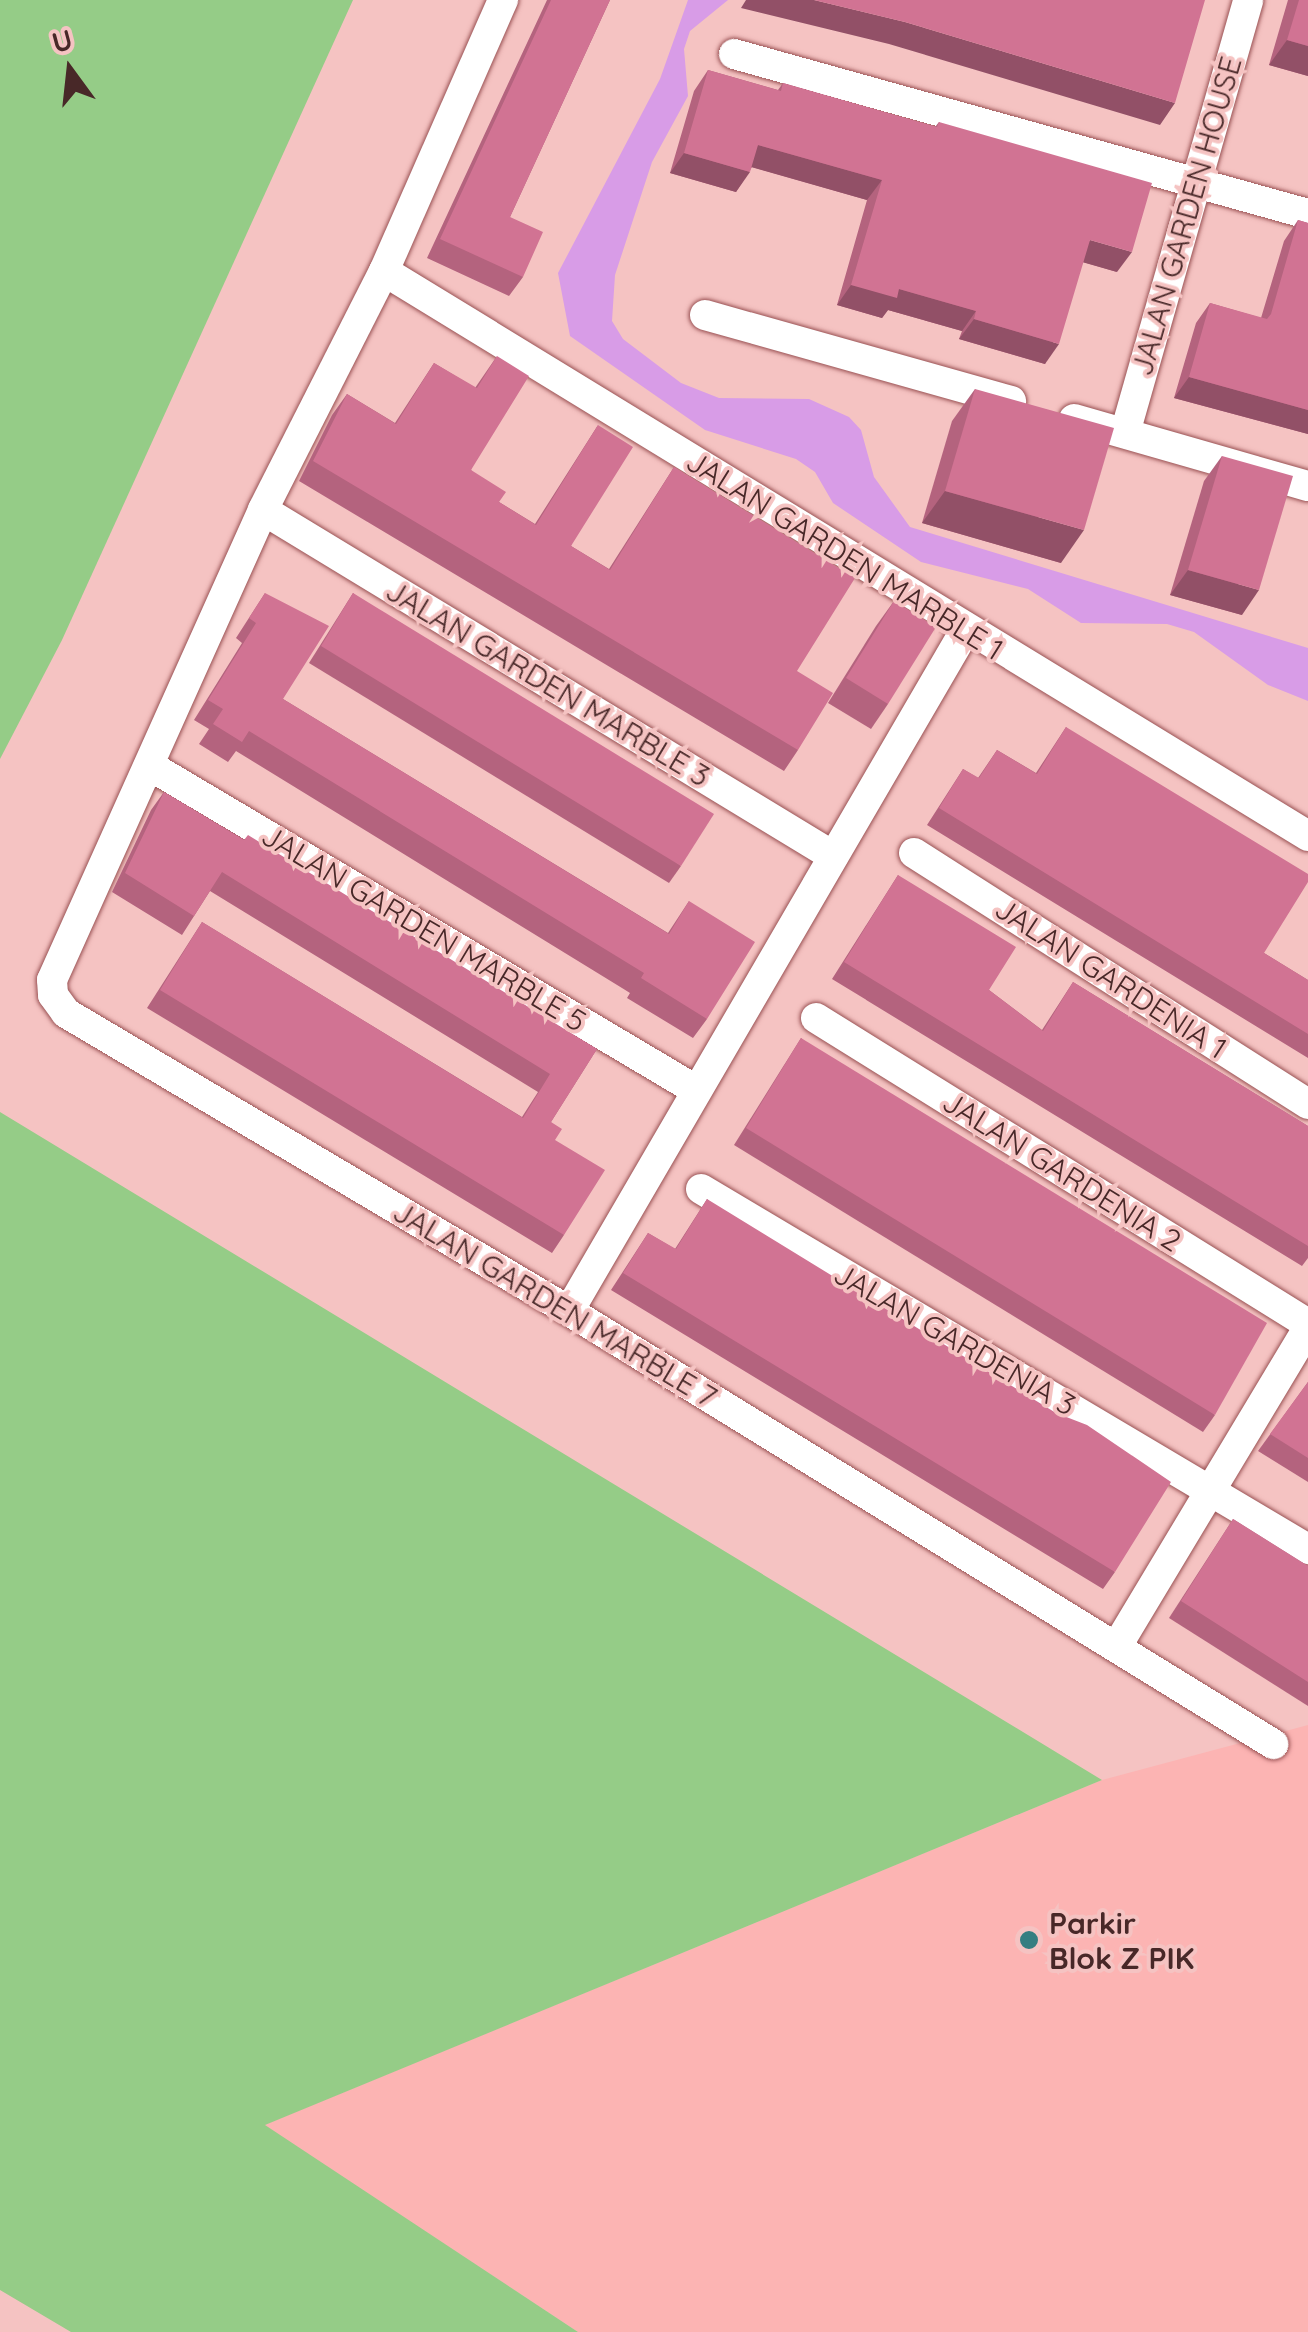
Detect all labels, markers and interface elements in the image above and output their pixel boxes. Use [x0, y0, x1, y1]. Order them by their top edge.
north arrow [20, 20, 120, 120]
text: U [48, 21, 76, 60]
street label: JALAN GARDEN HOUSE [1123, 52, 1249, 380]
street label: JALAN GARDEN MARBLE 1 [680, 443, 1010, 667]
street label: JALAN GARDEN MARBLE 3 [380, 572, 716, 794]
street label: JALAN GARDEN MARBLE 5 [255, 817, 593, 1039]
street label: JALAN GARDENIA 1 [989, 890, 1233, 1066]
street label: JALAN GARDENIA 2 [936, 1083, 1188, 1259]
street label: JALAN GARDEN MARBLE 7 [387, 1193, 723, 1415]
street label: JALAN GARDENIA 3 [828, 1255, 1082, 1423]
place label: Parkir Blok Z PIK [1049, 1905, 1194, 1976]
marker: Parkir Blok Z PIK [1018, 1929, 1040, 1951]

